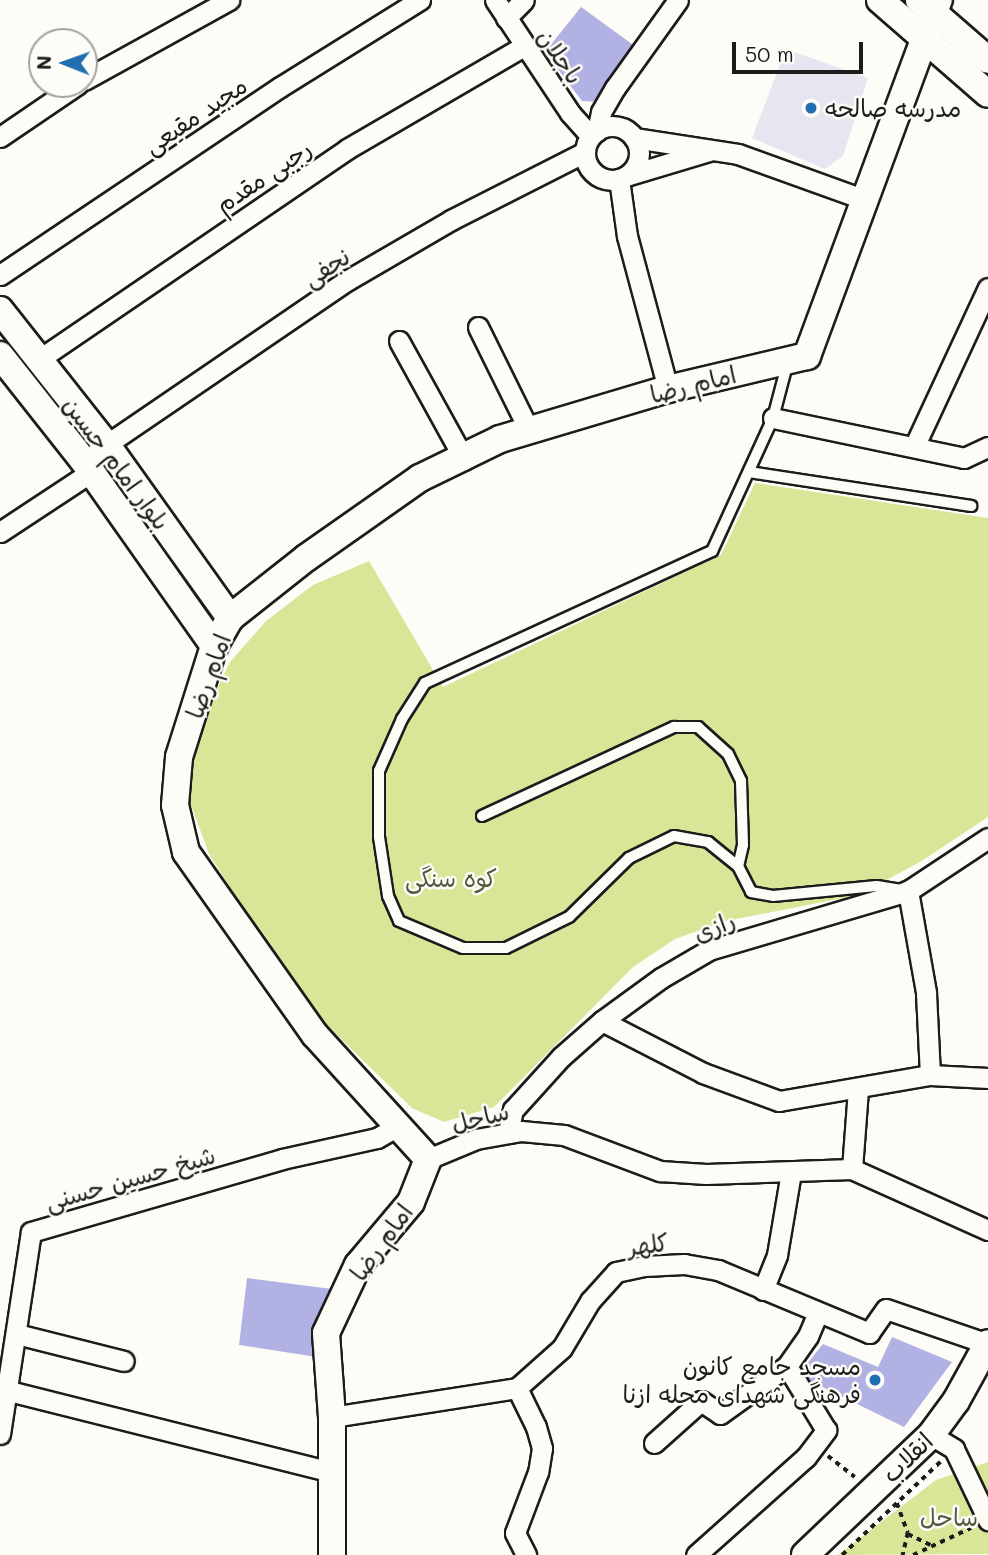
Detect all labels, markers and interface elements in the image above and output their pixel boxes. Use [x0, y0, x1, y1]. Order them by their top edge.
street label: باجلان [532, 23, 590, 89]
north arrow [28, 28, 98, 98]
scale bar [736, 28, 867, 72]
text: 50 m [745, 40, 794, 67]
text: N [31, 55, 56, 70]
street label: مجید مقیعی [138, 70, 252, 160]
place label: مدرسه صالحه [825, 94, 961, 122]
marker: مدرسه صالحه [803, 100, 819, 116]
street label: رجبی مقدم [209, 133, 317, 219]
street label: نجفی [297, 241, 355, 293]
street label: امام رضا [647, 359, 739, 409]
street label: بلوار امام حسین [58, 391, 176, 535]
street label: امام رضا [179, 630, 237, 722]
park label: کوه سنگی [405, 864, 497, 892]
street label: رازی [689, 905, 739, 947]
street label: ساحل [448, 1096, 512, 1138]
street label: شیخ حسین حسنی [42, 1140, 218, 1216]
street label: امام رضا [344, 1198, 418, 1286]
street label: کلهر [626, 1227, 670, 1261]
place label: مسجد جامع کانون فرهنگی شهدای محله ازنا [623, 1352, 861, 1408]
marker: مسجد جامع کانون فرهنگی شهدای محله ازنا [867, 1372, 883, 1388]
street label: انقلاب [876, 1426, 938, 1488]
park label: ساحل [920, 1503, 978, 1531]

